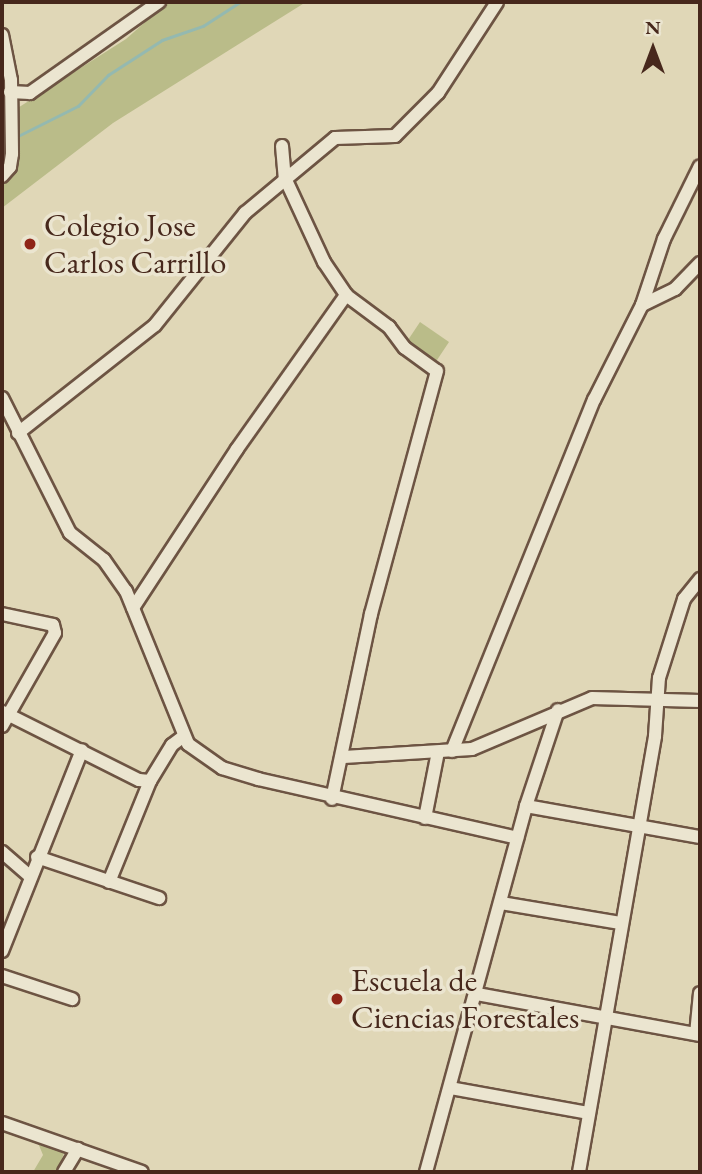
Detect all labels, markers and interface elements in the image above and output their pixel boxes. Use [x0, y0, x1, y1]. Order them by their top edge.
north arrow [618, 14, 688, 84]
text: N [645, 15, 661, 40]
place label: Colegio Jose Carlos Carrillo [44, 207, 226, 282]
marker: Colegio Jose Carlos Carrillo [22, 236, 38, 252]
place label: Escuela de Ciencias Forestales [351, 962, 579, 1037]
marker: Escuela de Ciencias Forestales [329, 991, 345, 1007]

